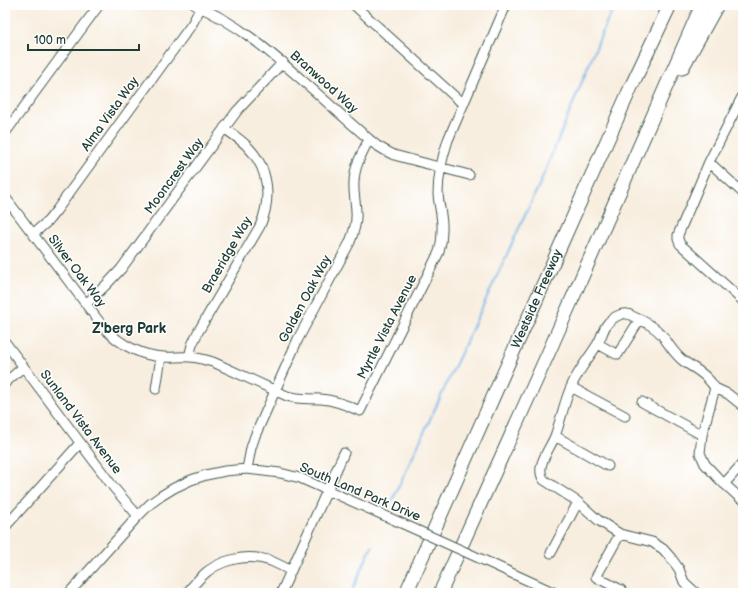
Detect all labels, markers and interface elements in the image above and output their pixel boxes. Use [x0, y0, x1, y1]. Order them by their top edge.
scale bar [28, 26, 139, 52]
text: 100 m [34, 33, 66, 48]
street label: Branwood Way [287, 47, 361, 117]
street label: Alma Vista Way [78, 74, 142, 154]
street label: Mooncrest Way [141, 135, 207, 217]
street label: Braeridge Way [199, 214, 256, 296]
street label: Silver Oak Way [45, 232, 110, 310]
street label: Westside Freeway [508, 247, 566, 351]
street label: Golden Oak Way [275, 252, 335, 345]
street label: Myrtle Vista Avenue [354, 272, 420, 382]
district label: Z'berg Park [92, 320, 167, 337]
street label: Sunland Vista Avenue [37, 367, 126, 477]
street label: South Land Park Drive [297, 459, 423, 525]

